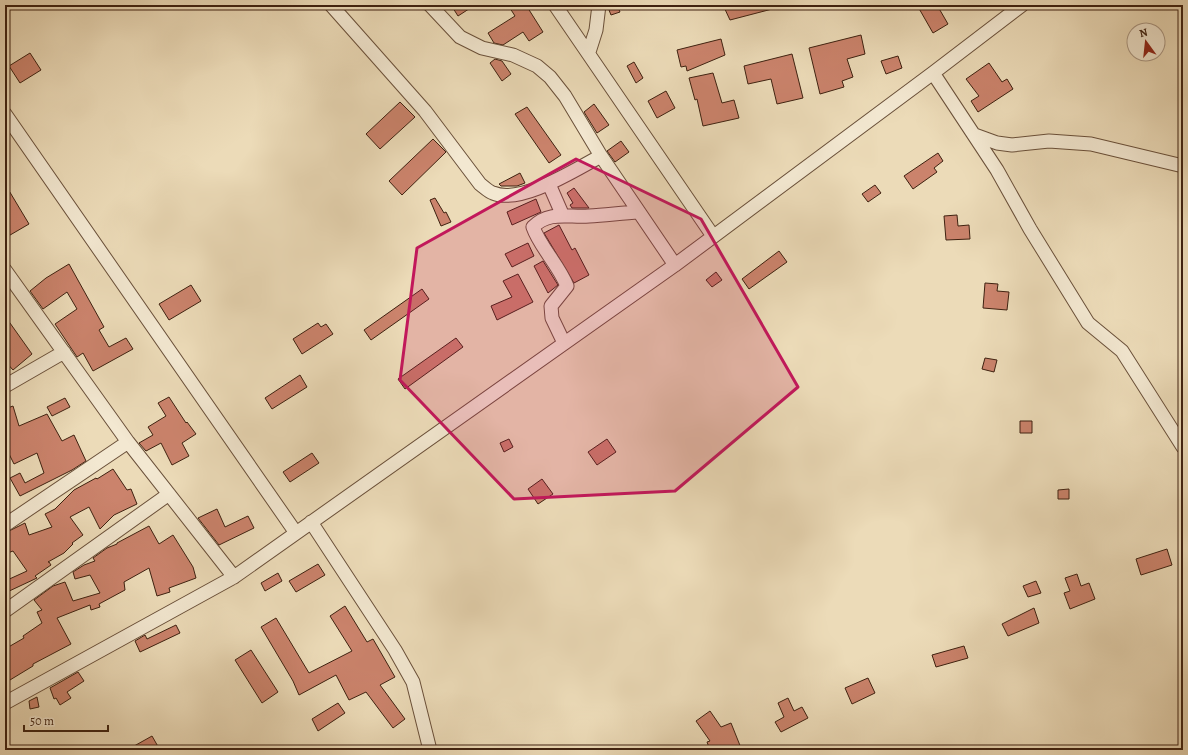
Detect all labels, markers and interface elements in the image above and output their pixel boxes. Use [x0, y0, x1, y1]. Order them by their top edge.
north arrow [1126, 22, 1166, 62]
text: N [1138, 25, 1149, 41]
scale bar [24, 707, 108, 733]
text: 50 m [30, 713, 54, 729]

